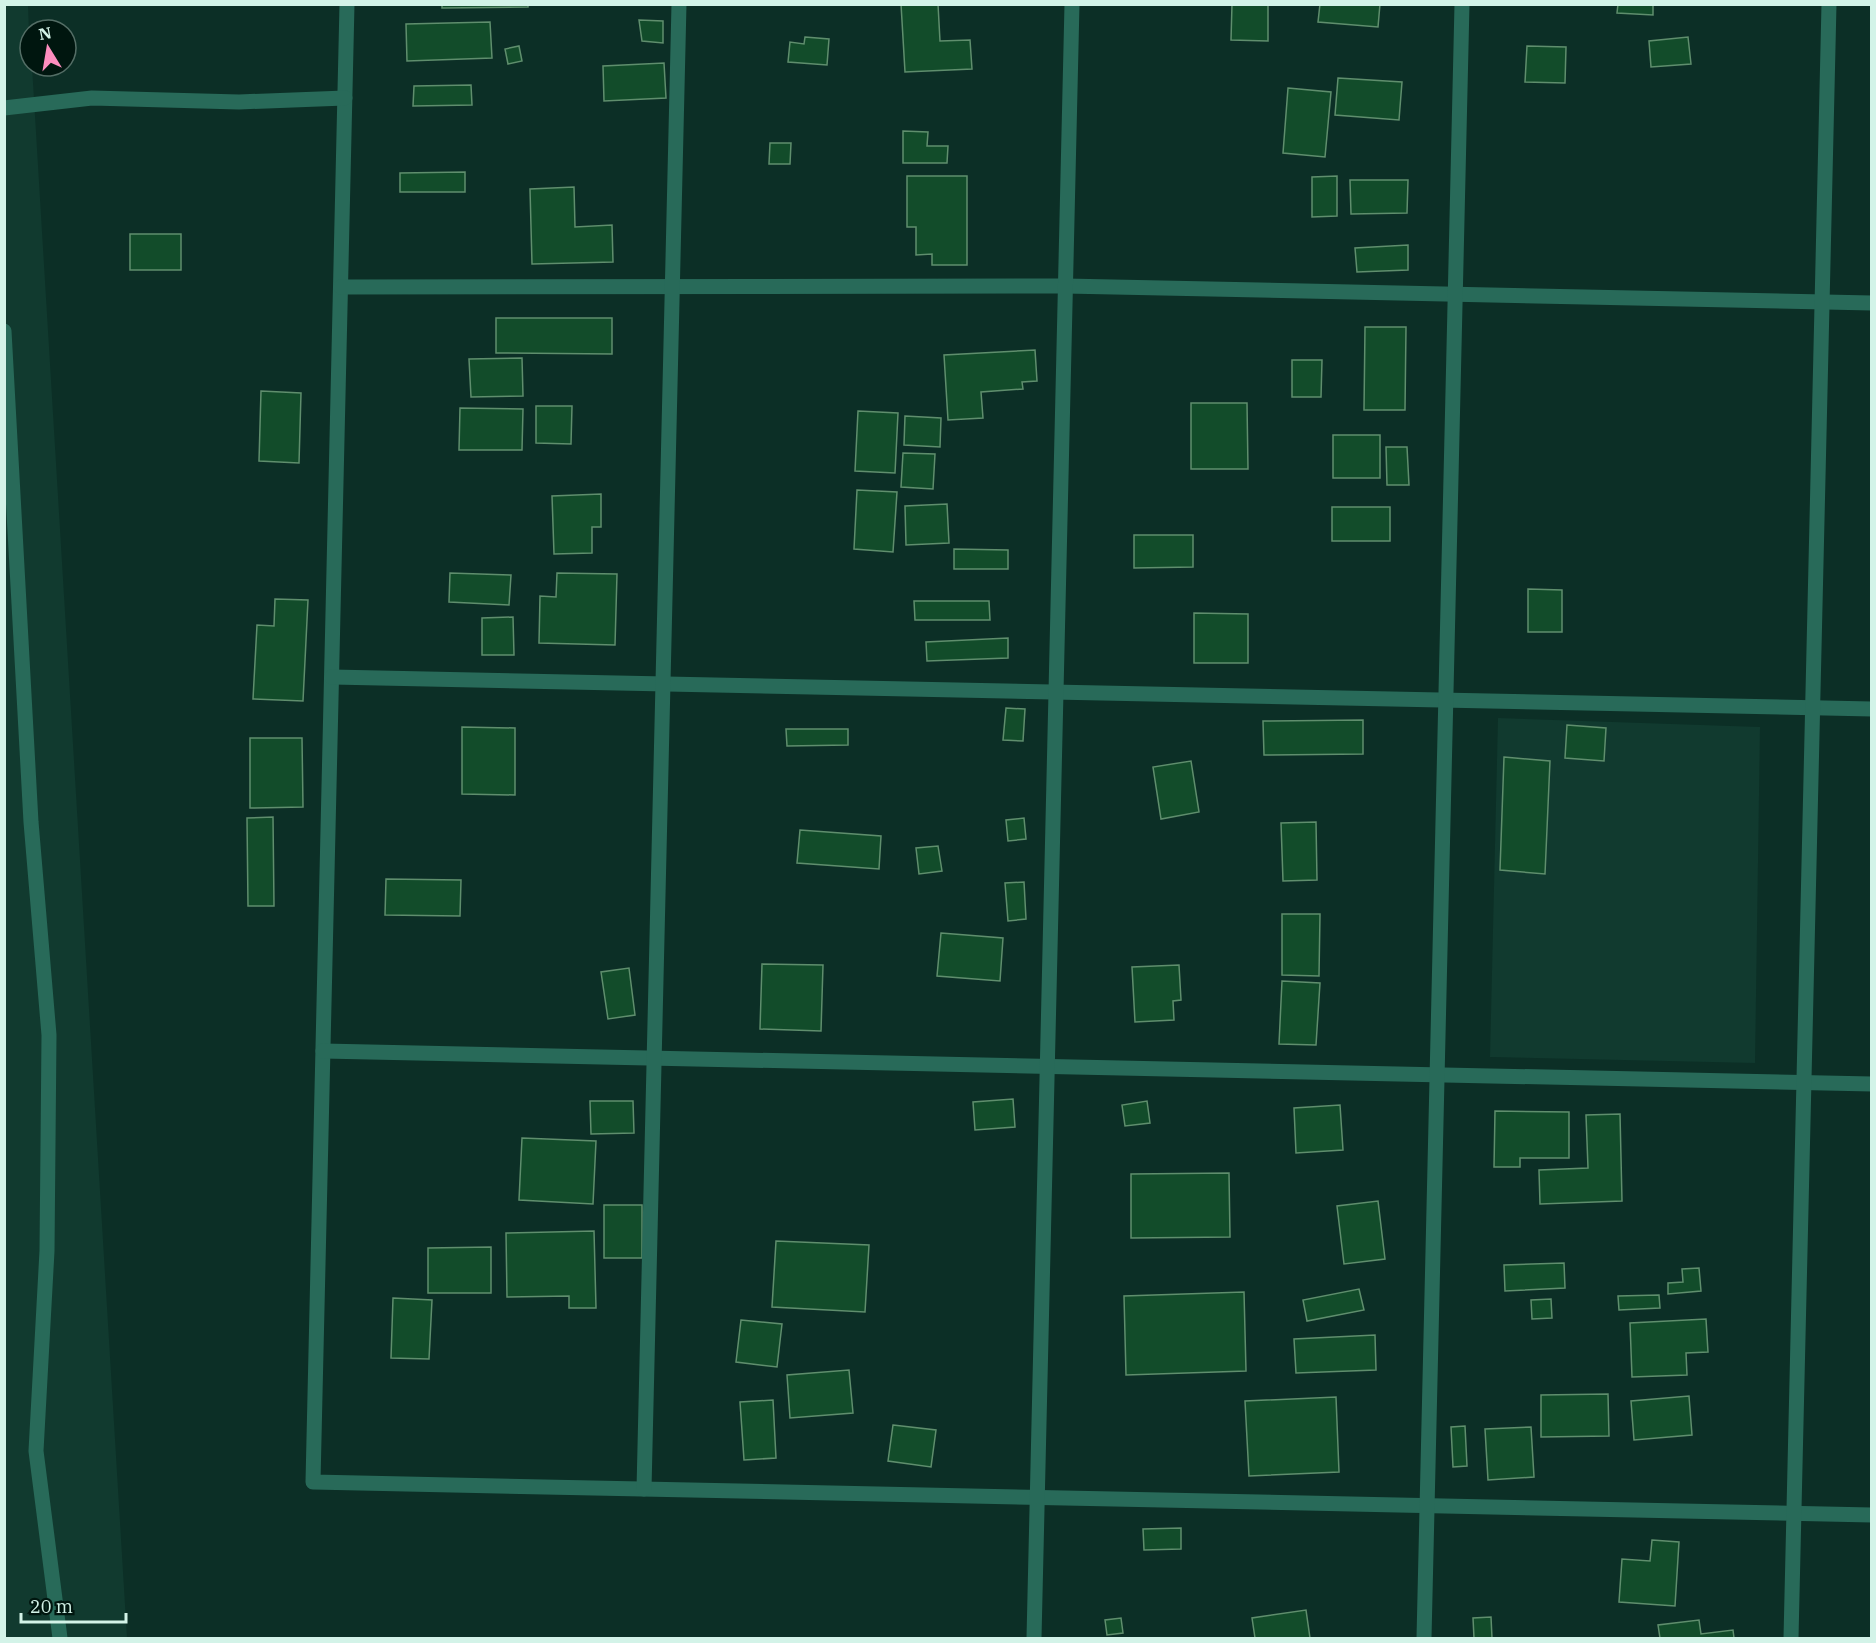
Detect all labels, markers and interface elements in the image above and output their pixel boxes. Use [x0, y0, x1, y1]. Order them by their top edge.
north arrow [18, 18, 78, 78]
text: N [37, 22, 53, 44]
scale bar [21, 1586, 126, 1624]
text: 20 m [30, 1595, 73, 1618]

